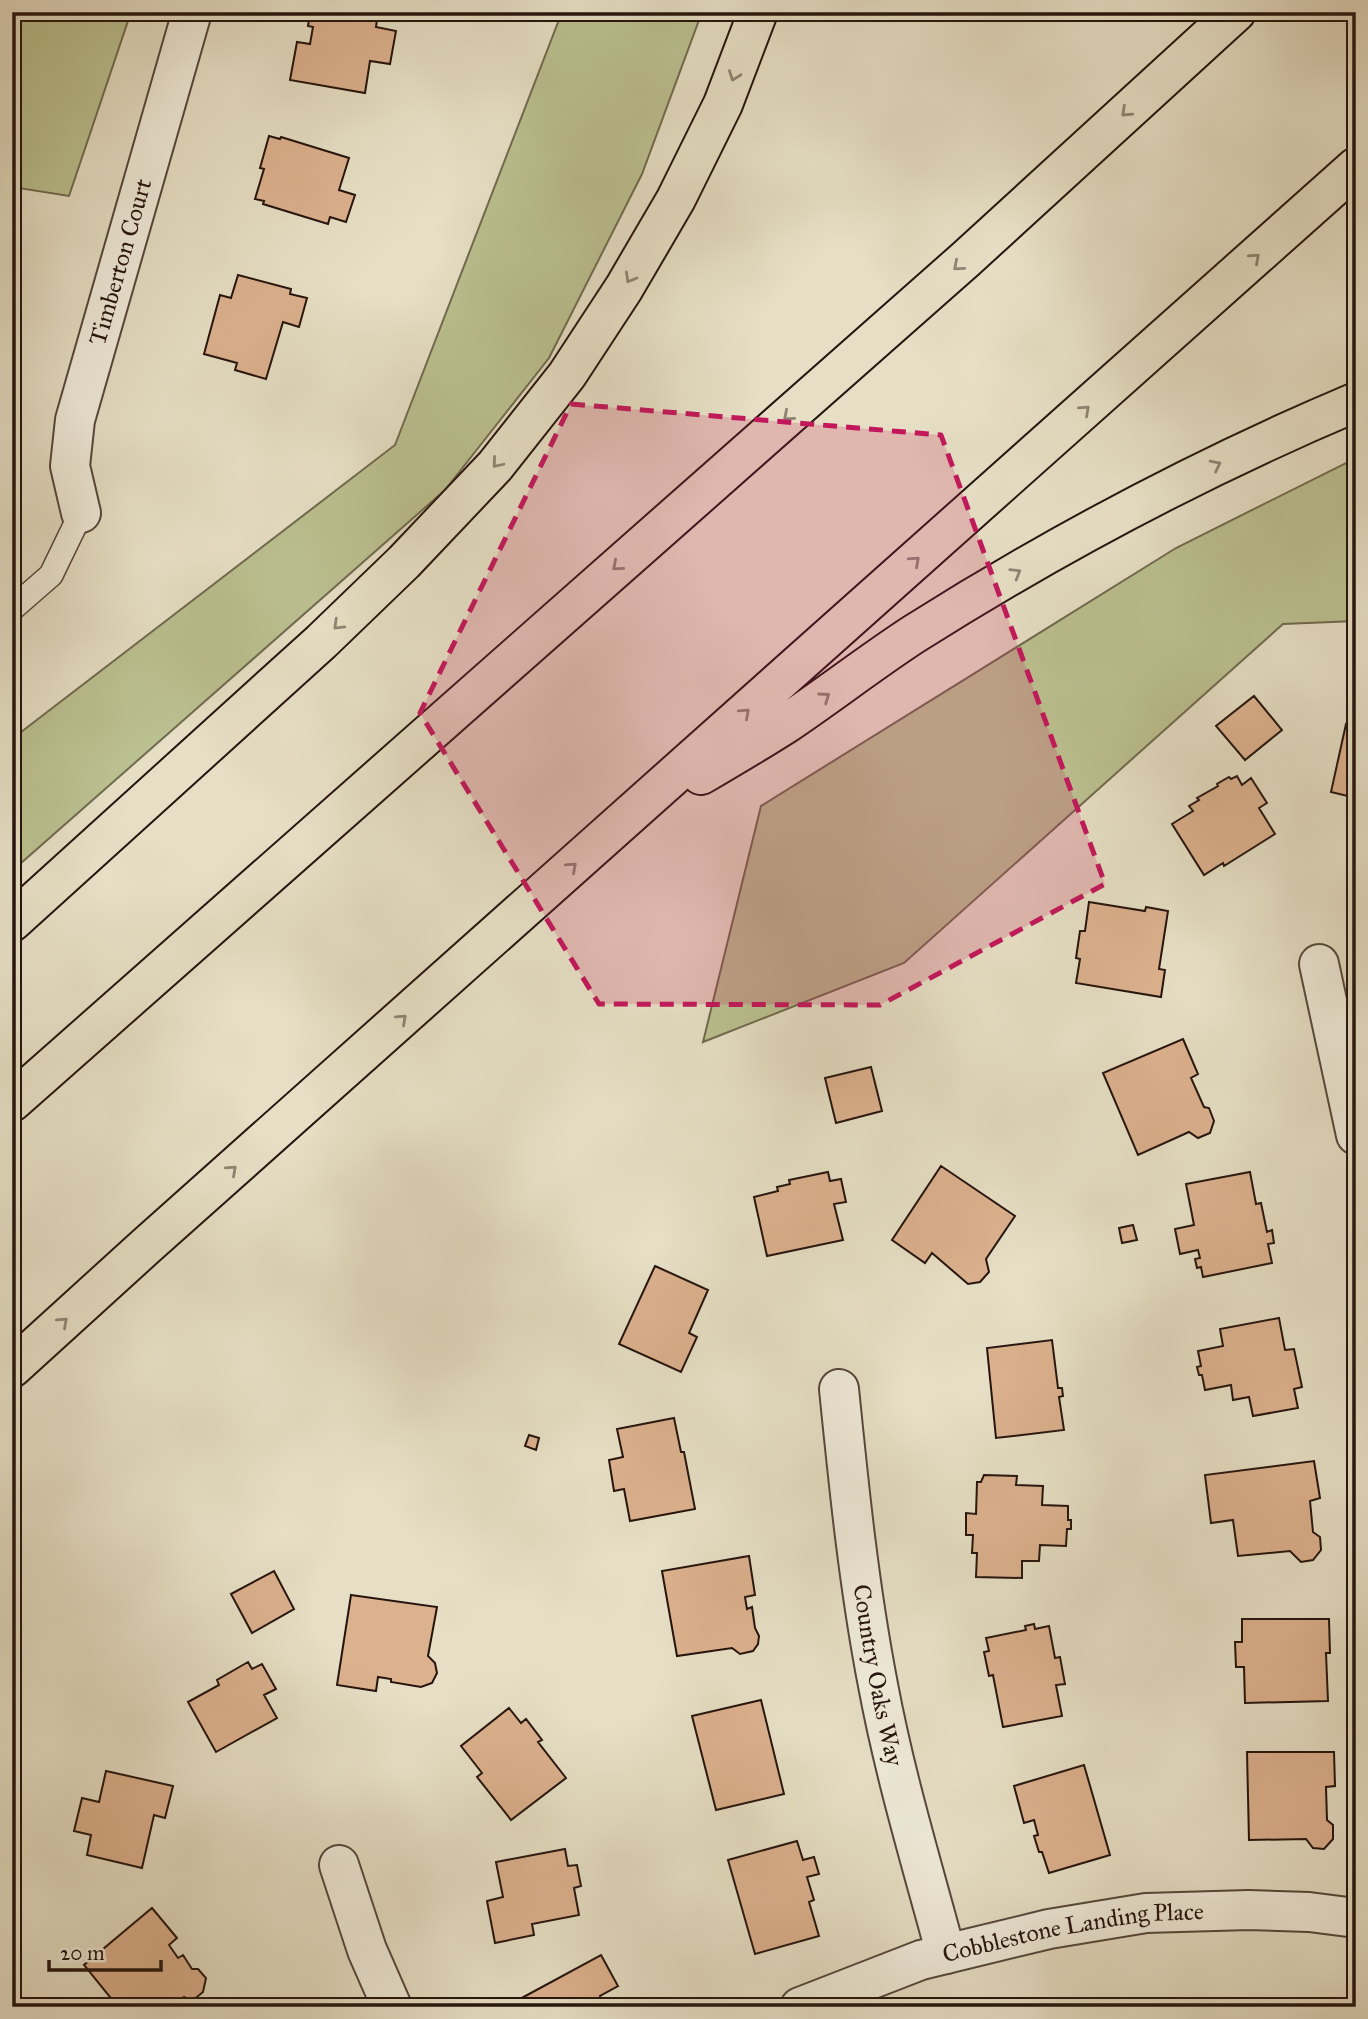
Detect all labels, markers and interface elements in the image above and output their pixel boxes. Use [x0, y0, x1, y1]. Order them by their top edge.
one-way arrow [728, 70, 742, 82]
one-way arrow [1121, 104, 1134, 116]
street label: Timberton Court [82, 175, 159, 349]
one-way arrow [1247, 254, 1260, 266]
one-way arrow [953, 258, 966, 270]
one-way arrow [625, 271, 638, 284]
one-way arrow [1077, 406, 1090, 418]
one-way arrow [783, 408, 796, 420]
one-way arrow [493, 454, 505, 467]
one-way arrow [1209, 459, 1221, 473]
one-way arrow [907, 557, 920, 569]
one-way arrow [612, 558, 625, 570]
one-way arrow [1008, 569, 1021, 582]
one-way arrow [334, 617, 347, 630]
one-way arrow [817, 693, 830, 705]
one-way arrow [737, 708, 750, 721]
one-way arrow [564, 863, 577, 876]
one-way arrow [394, 1015, 407, 1027]
one-way arrow [224, 1166, 237, 1178]
one-way arrow [55, 1318, 68, 1330]
street label: Country Oaks Way [846, 1582, 910, 1770]
street label: Cobblestone Landing Place [939, 1896, 1204, 1969]
scale bar [49, 1928, 161, 1972]
text: 20 m [60, 1940, 105, 1966]

